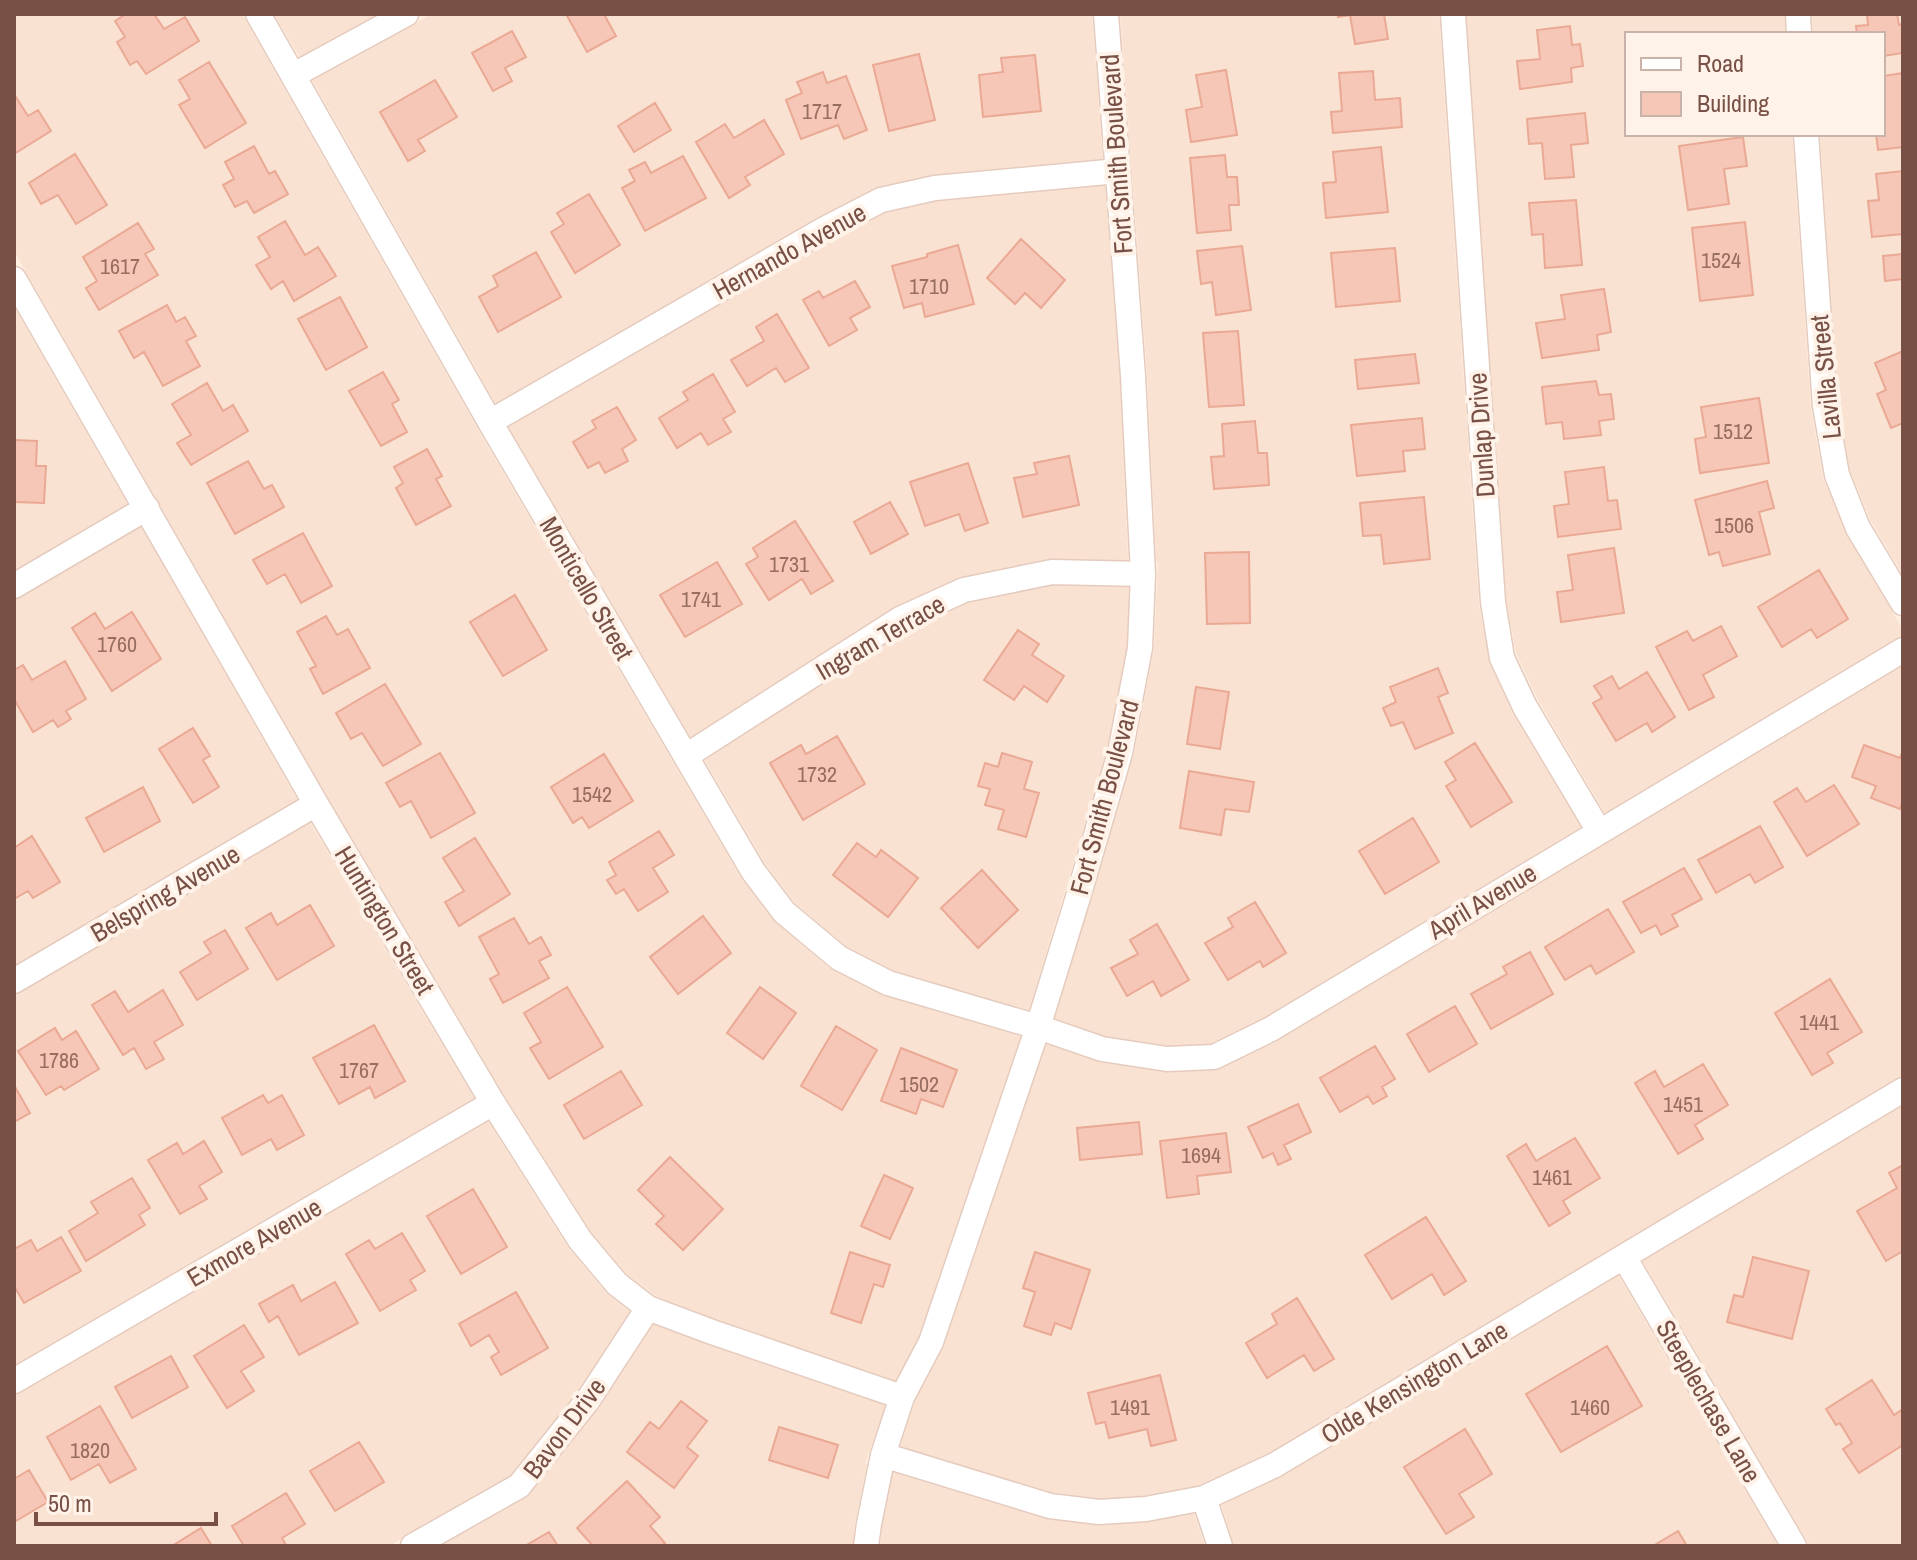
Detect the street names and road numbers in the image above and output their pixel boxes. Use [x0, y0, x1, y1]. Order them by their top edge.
street label: Fort Smith Boulevard [1092, 53, 1140, 255]
street label: Hernando Avenue [706, 194, 872, 308]
street label: Lavilla Street [1801, 313, 1849, 441]
street label: Dunlap Drive [1459, 372, 1503, 498]
street label: Monticello Street [532, 510, 642, 666]
street label: Ingram Terrace [809, 586, 951, 688]
street label: Fort Smith Boulevard [1061, 696, 1147, 898]
street label: Belspring Avenue [84, 836, 246, 950]
street label: Huntington Street [327, 839, 443, 1001]
street label: April Avenue [1420, 855, 1543, 948]
street label: Exmore Avenue [180, 1189, 328, 1295]
street label: Olde Kensington Lane [1314, 1312, 1514, 1452]
street label: Steeplechase Lane [1648, 1313, 1770, 1489]
street label: Bavon Drive [515, 1371, 613, 1485]

